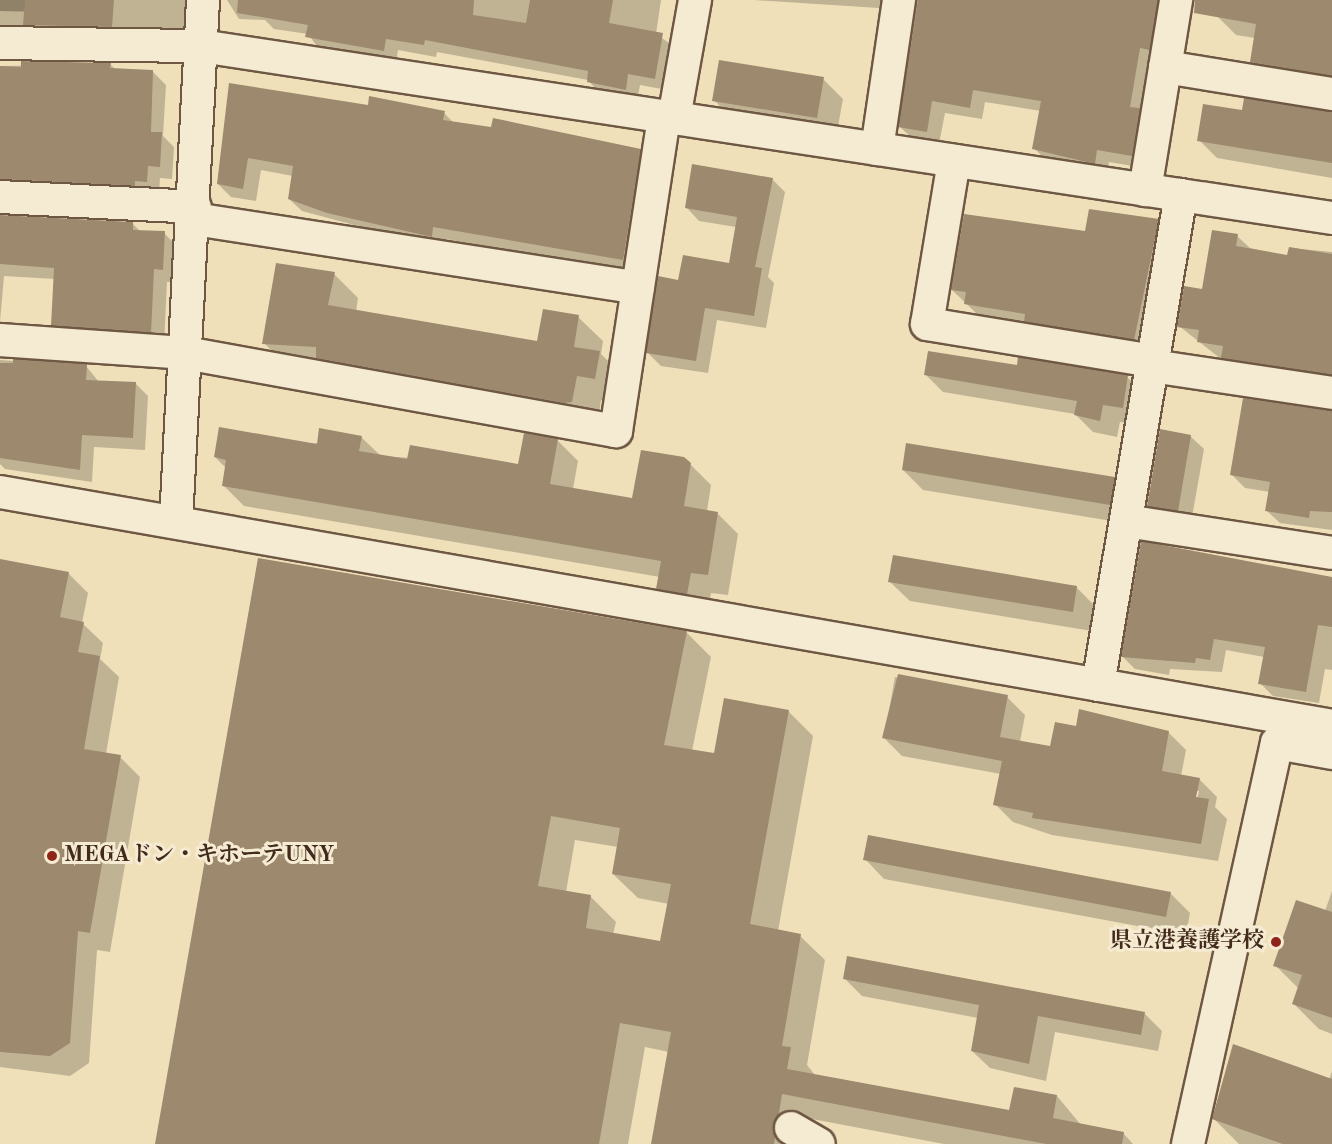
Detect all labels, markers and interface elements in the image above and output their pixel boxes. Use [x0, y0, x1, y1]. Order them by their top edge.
place label: MEGAドン・キホーテUNY [64, 843, 335, 869]
marker: MEGAドン・キホーテUNY [45, 849, 59, 863]
place label: 県立港養護学校 [1110, 929, 1264, 955]
marker: 県立港養護学校 [1269, 935, 1283, 949]

